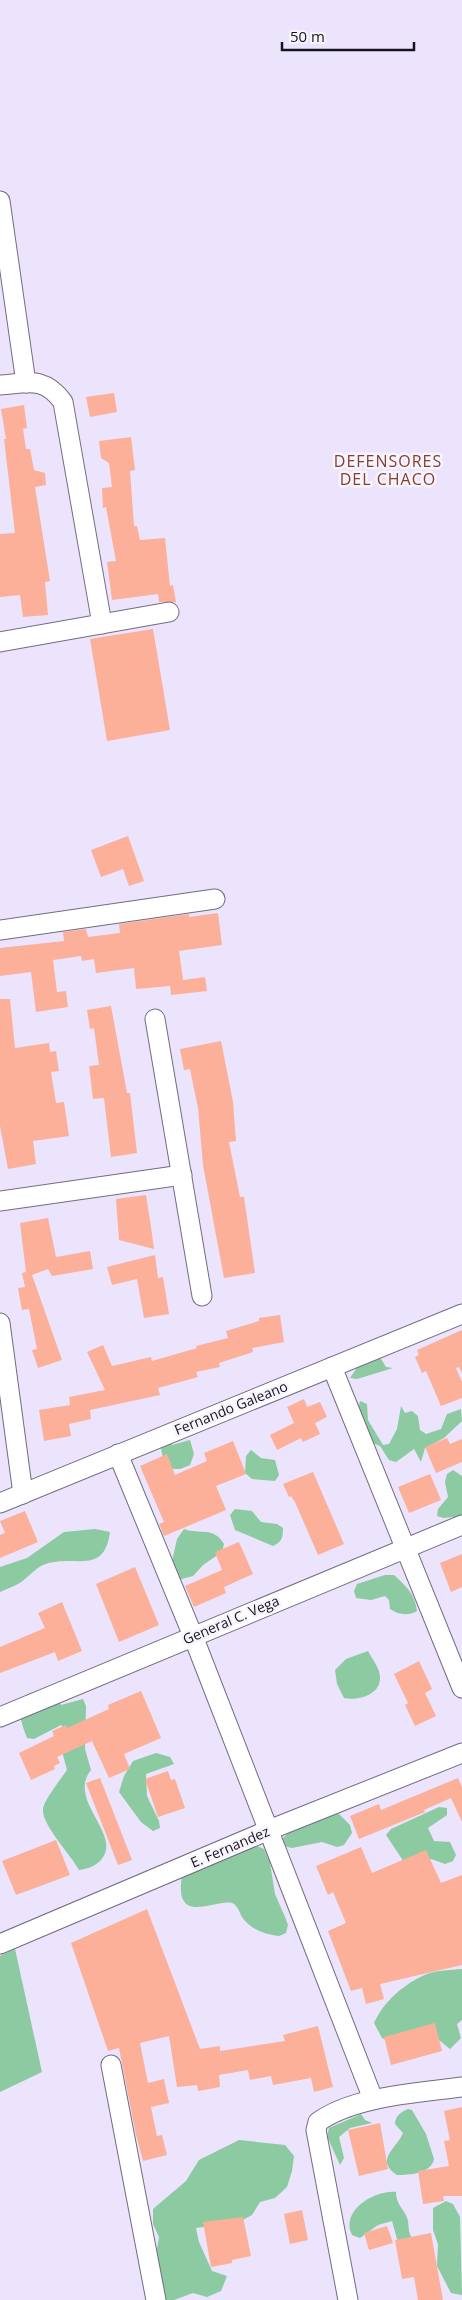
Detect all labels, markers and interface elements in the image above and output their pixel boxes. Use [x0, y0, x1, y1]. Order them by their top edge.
scale bar [282, 20, 414, 52]
text: 50 m [290, 26, 325, 46]
district label: DEFENSORES DEL CHACO [334, 450, 442, 490]
street label: Fernando Galeano [171, 1376, 290, 1439]
street label: General C. Vega [180, 1591, 282, 1648]
street label: E. Fernandez [188, 1821, 273, 1872]

